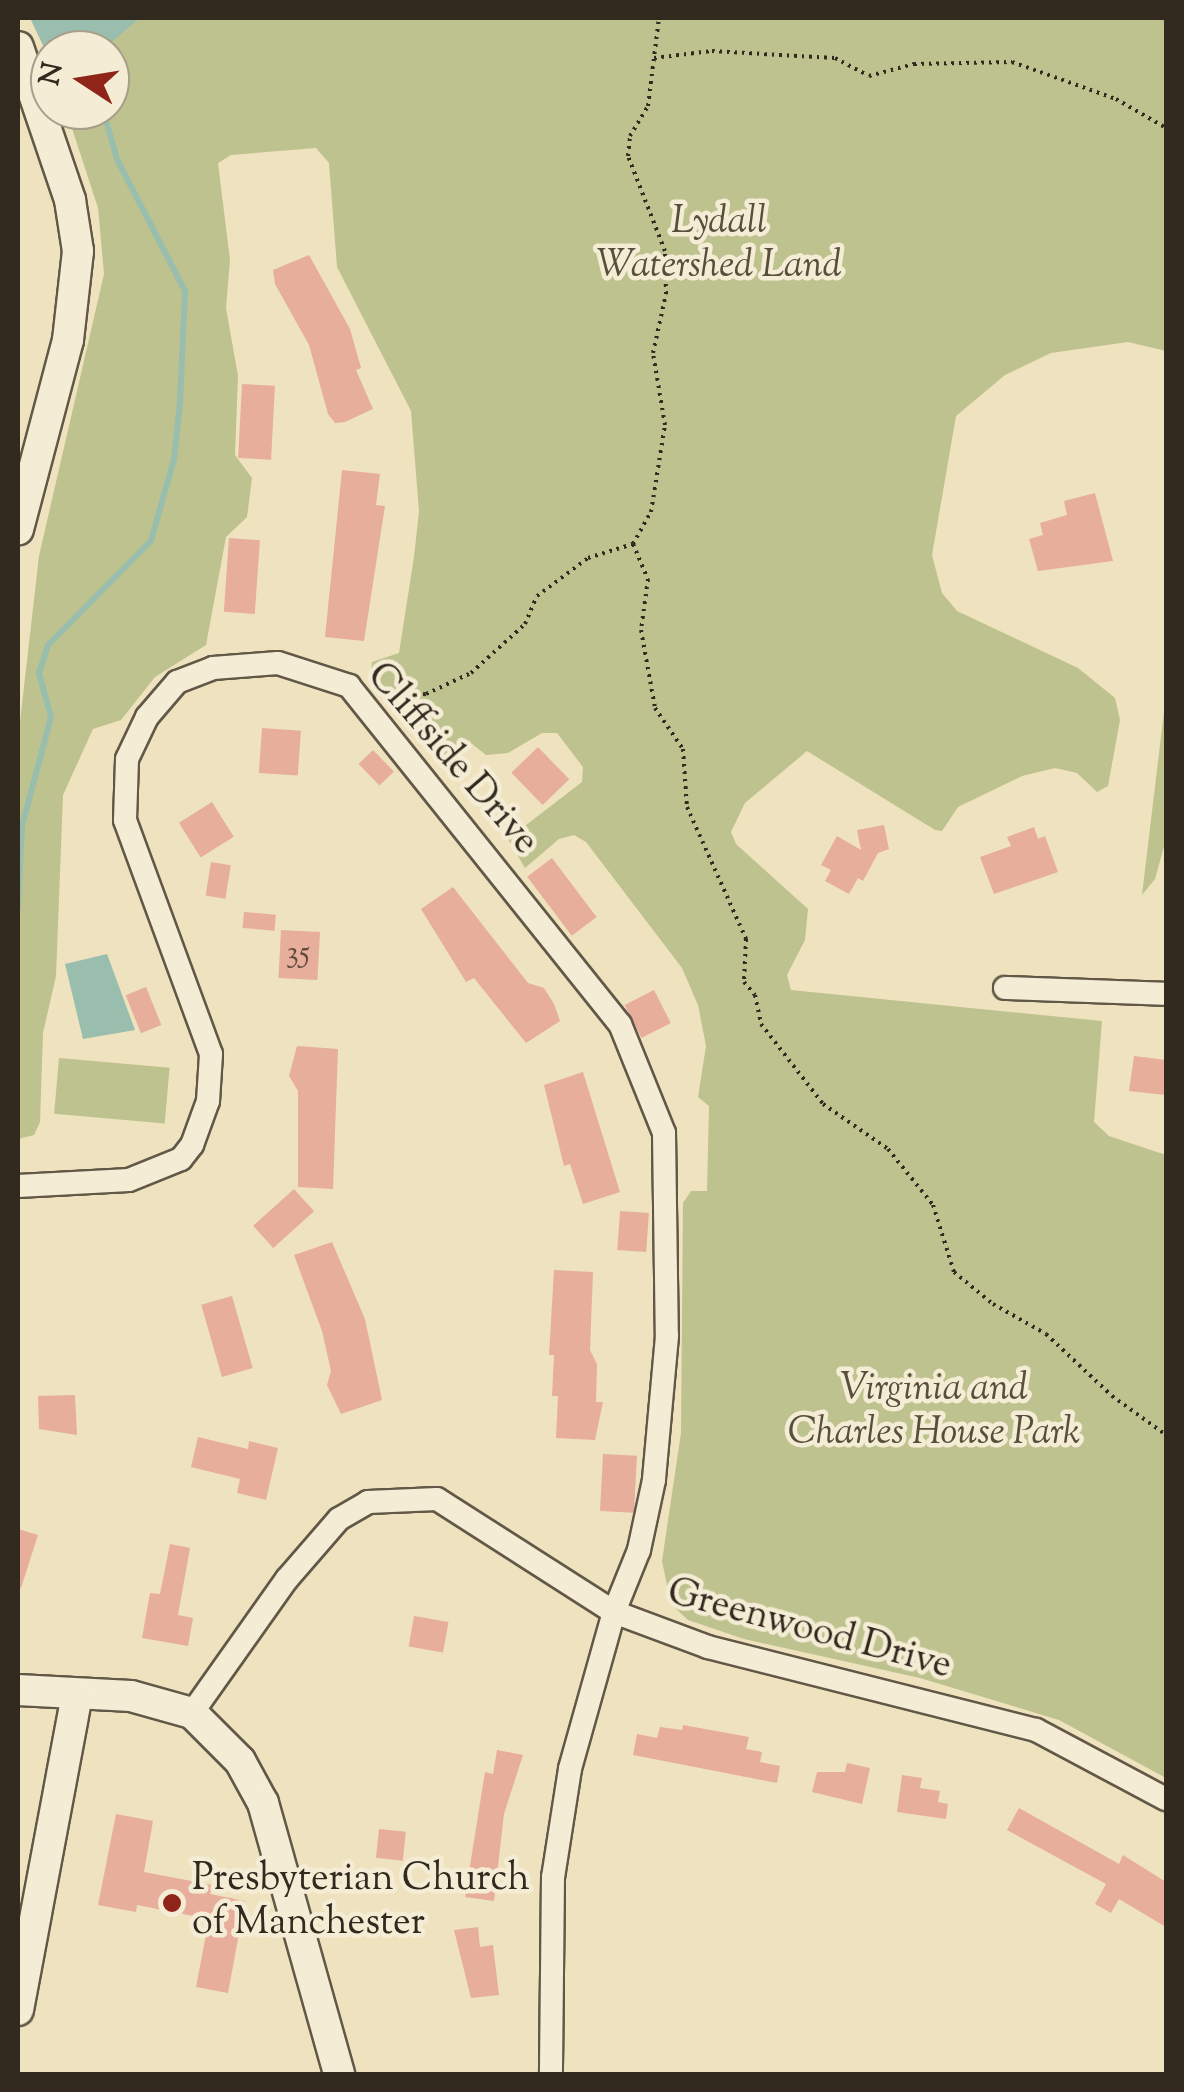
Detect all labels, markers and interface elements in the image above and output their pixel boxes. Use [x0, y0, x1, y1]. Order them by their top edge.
north arrow [30, 30, 130, 130]
text: N [31, 59, 74, 89]
park label: Lydall Watershed Land [597, 201, 841, 290]
street label: Cliffside Drive [355, 655, 547, 865]
house number: 35 [286, 935, 310, 973]
park label: Virginia and Charles House Park [788, 1368, 1080, 1458]
street label: Greenwood Drive [662, 1571, 956, 1691]
place label: Presbyterian Church of Manchester [192, 1858, 530, 1948]
marker: Presbyterian Church of Manchester [161, 1892, 183, 1914]

